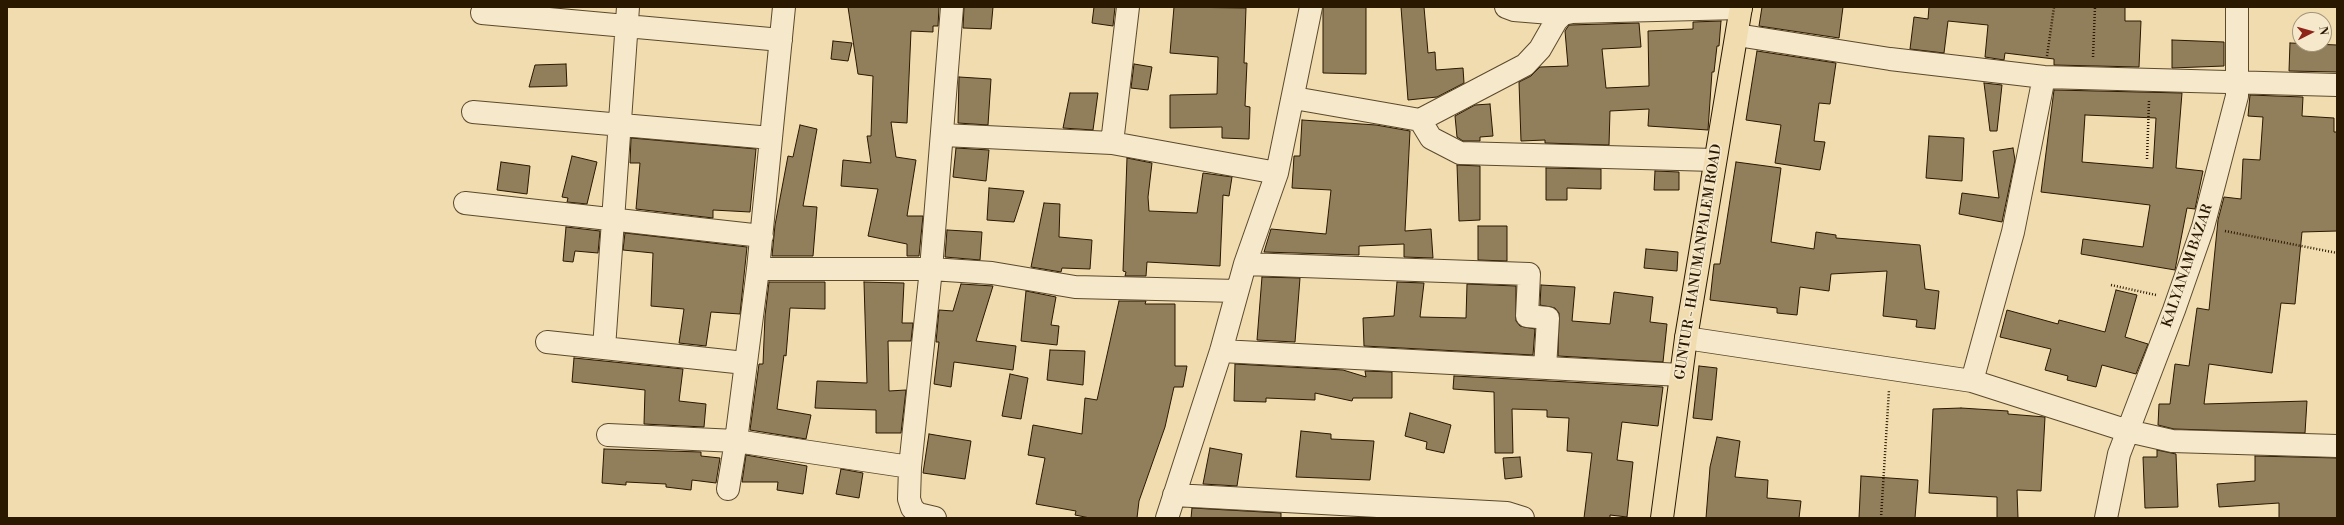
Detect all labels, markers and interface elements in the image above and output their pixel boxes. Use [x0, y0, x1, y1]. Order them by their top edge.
north arrow [2292, 12, 2332, 52]
text: N [2316, 26, 2330, 36]
street label: GUNTUR - HANUMANPALEM ROAD [1672, 143, 1726, 381]
street label: KALYANAM BAZAR [2159, 202, 2217, 330]

